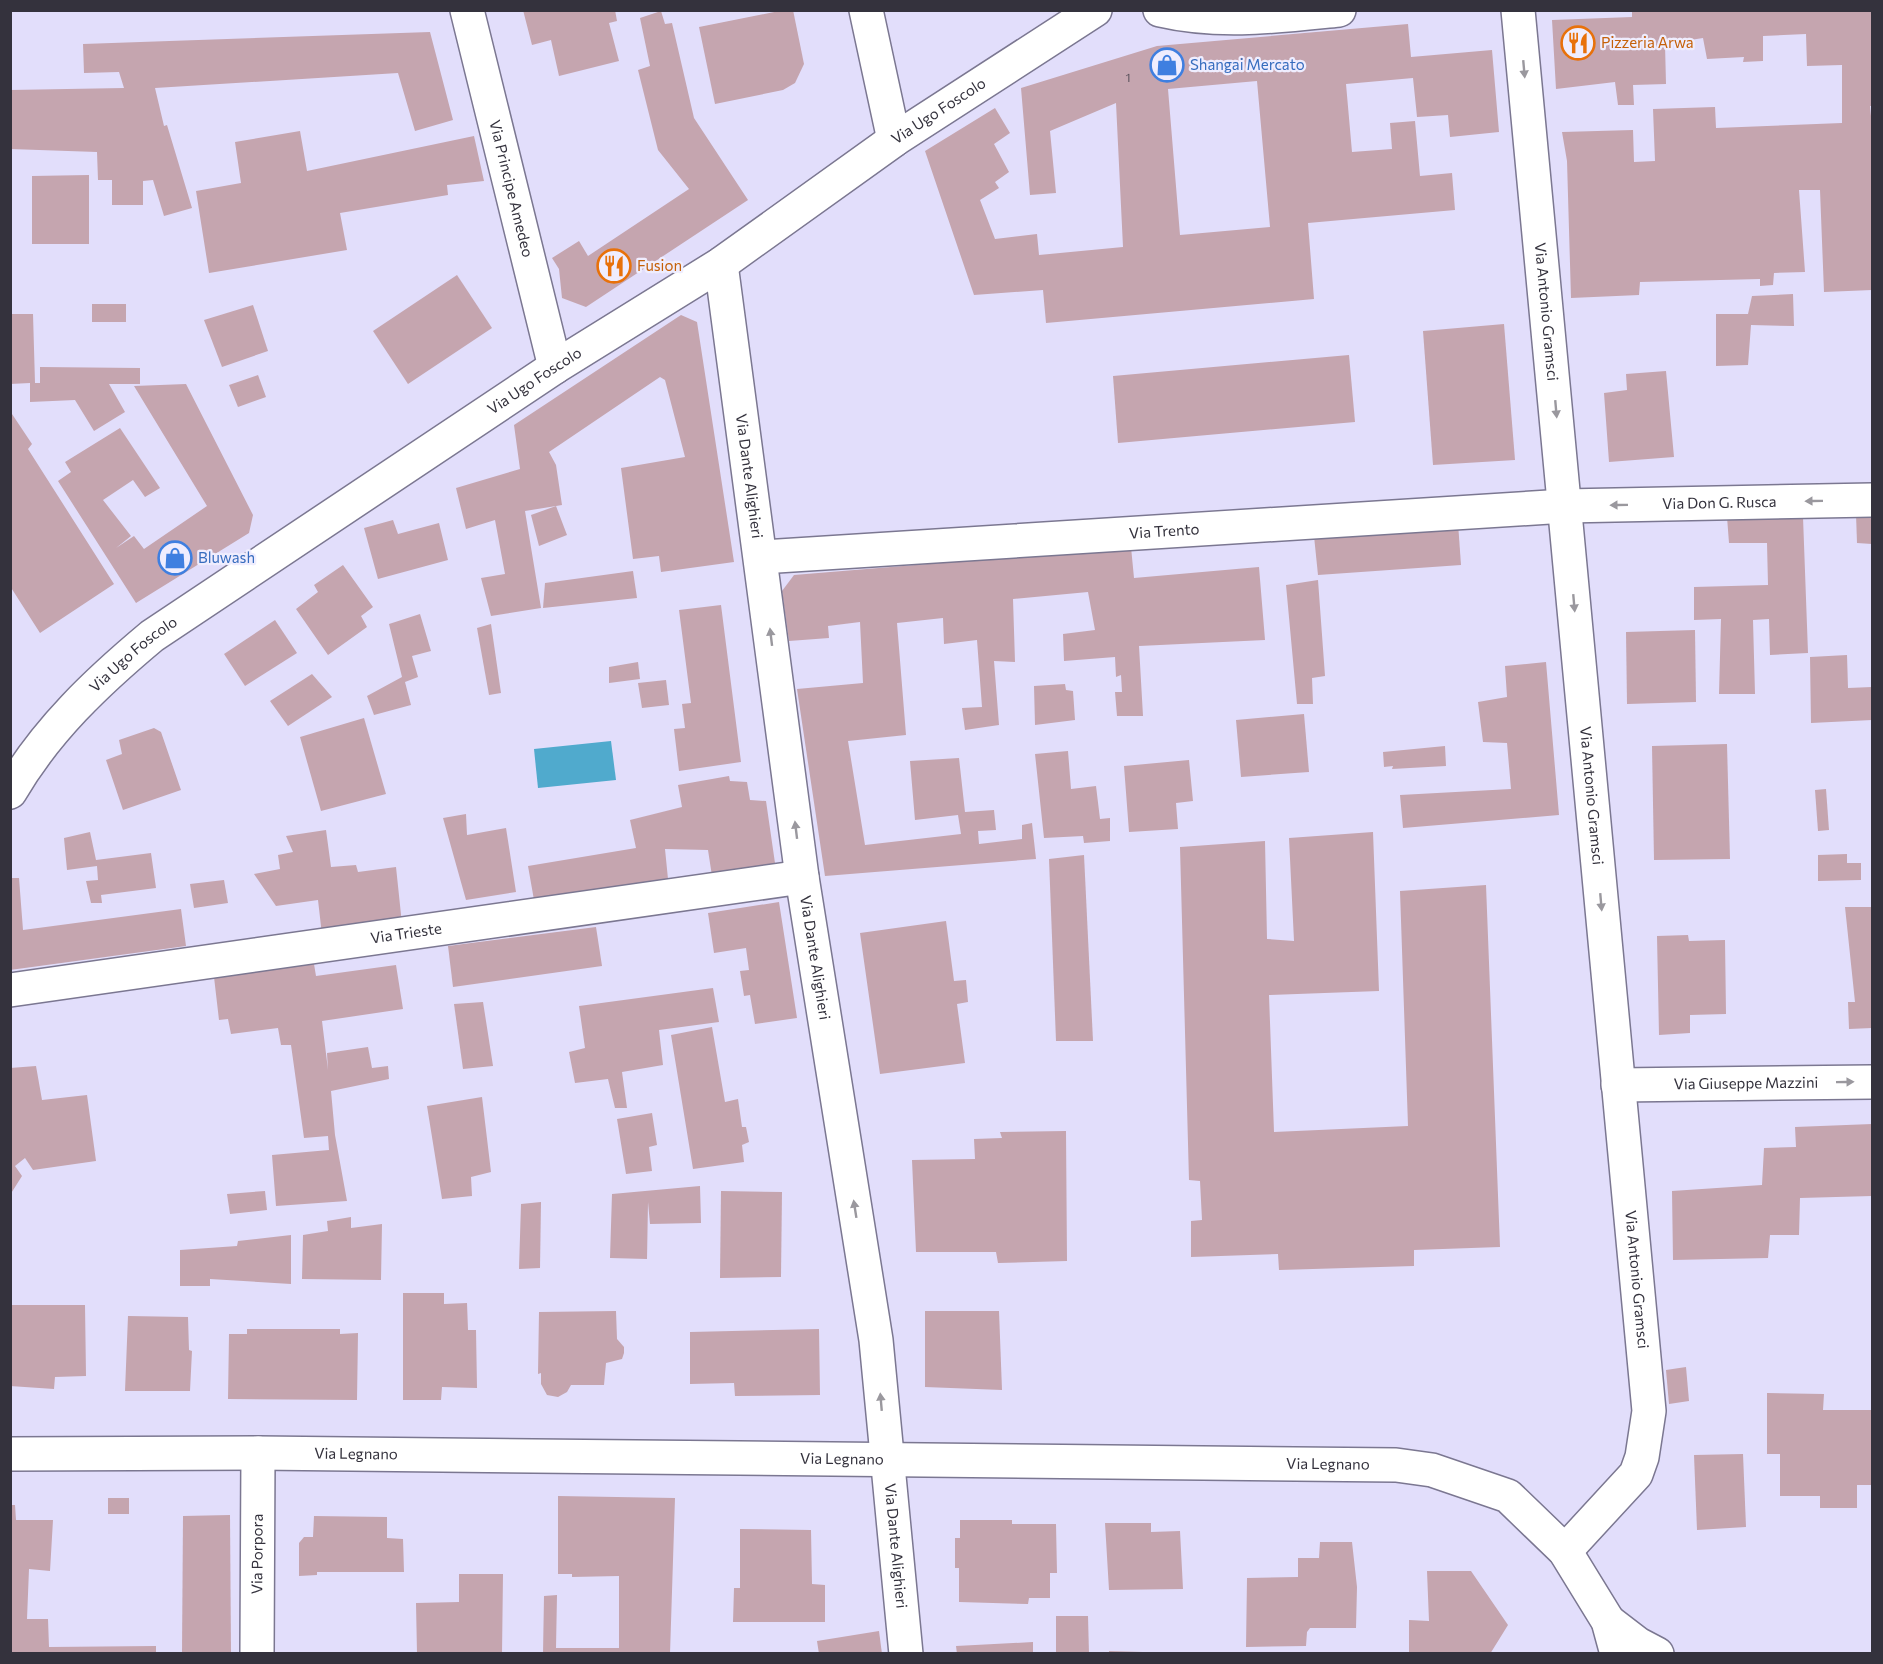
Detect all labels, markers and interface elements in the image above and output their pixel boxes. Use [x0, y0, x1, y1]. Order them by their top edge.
restaurant icon: Pizzeria Arwa [1560, 25, 1596, 61]
place label: Pizzeria Arwa [1601, 33, 1694, 51]
shop icon: Shangai Mercato [1149, 47, 1185, 83]
place label: Shangai Mercato [1190, 55, 1305, 73]
one-way arrow [1519, 59, 1529, 78]
house number: 1 [1125, 70, 1131, 84]
street label: Via Ugo Foscolo [888, 73, 989, 147]
street label: Via Principe Amedeo [486, 118, 538, 259]
street label: Via Antonio Gramsci [1532, 242, 1563, 382]
restaurant icon: Fusion [596, 248, 632, 284]
place label: Fusion [637, 256, 682, 274]
street label: Via Ugo Foscolo [484, 343, 585, 418]
one-way arrow [1551, 400, 1561, 419]
street label: Via Dante Alighieri [733, 413, 767, 540]
street label: Via Don G. Rusca [1662, 492, 1777, 512]
one-way arrow [1805, 496, 1824, 506]
one-way arrow [1610, 500, 1629, 510]
street label: Via Trento [1128, 519, 1200, 542]
shop icon: Bluwash [157, 540, 193, 576]
place label: Bluwash [198, 548, 255, 566]
one-way arrow [1569, 594, 1579, 613]
street label: Via Ugo Foscolo [85, 612, 180, 695]
one-way arrow [767, 627, 776, 646]
street label: Via Antonio Gramsci [1577, 725, 1608, 866]
one-way arrow [791, 820, 800, 839]
one-way arrow [1596, 893, 1606, 912]
street label: Via Dante Alighieri [797, 894, 835, 1021]
street label: Via Trieste [369, 919, 443, 946]
street label: Via Giuseppe Mazzini [1673, 1073, 1818, 1092]
one-way arrow [1835, 1077, 1854, 1087]
one-way arrow [850, 1200, 859, 1219]
street label: Via Antonio Gramsci [1622, 1209, 1653, 1349]
one-way arrow [877, 1393, 886, 1412]
street label: Via Legnano [314, 1444, 398, 1462]
street label: Via Legnano [800, 1449, 884, 1468]
street label: Via Legnano [1286, 1454, 1370, 1473]
street label: Via Dante Alighieri [882, 1482, 912, 1609]
street label: Via Porpora [247, 1514, 266, 1594]

